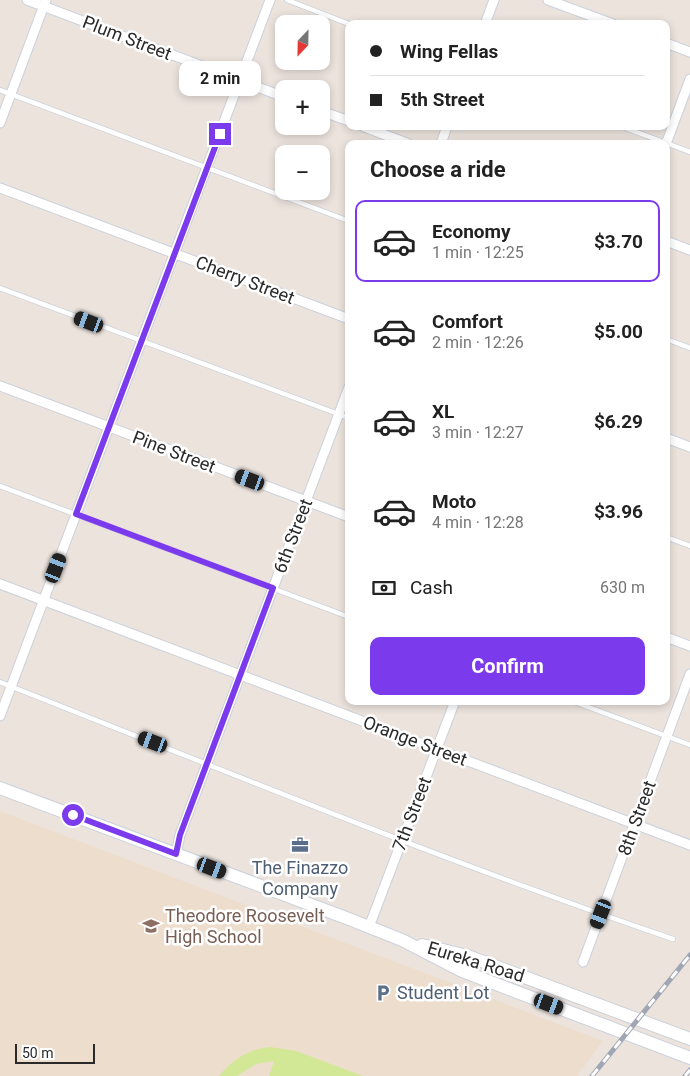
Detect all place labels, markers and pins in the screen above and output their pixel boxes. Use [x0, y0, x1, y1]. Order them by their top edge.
office icon: The Finazzo Company [290, 835, 310, 855]
place label: The Finazzo Company [252, 857, 348, 899]
place label: Theodore Roosevelt High School [165, 905, 325, 947]
school or university icon: Theodore Roosevelt High School [141, 916, 161, 936]
place label: Student Lot [397, 982, 489, 1003]
parking icon: Student Lot [373, 983, 393, 1003]

